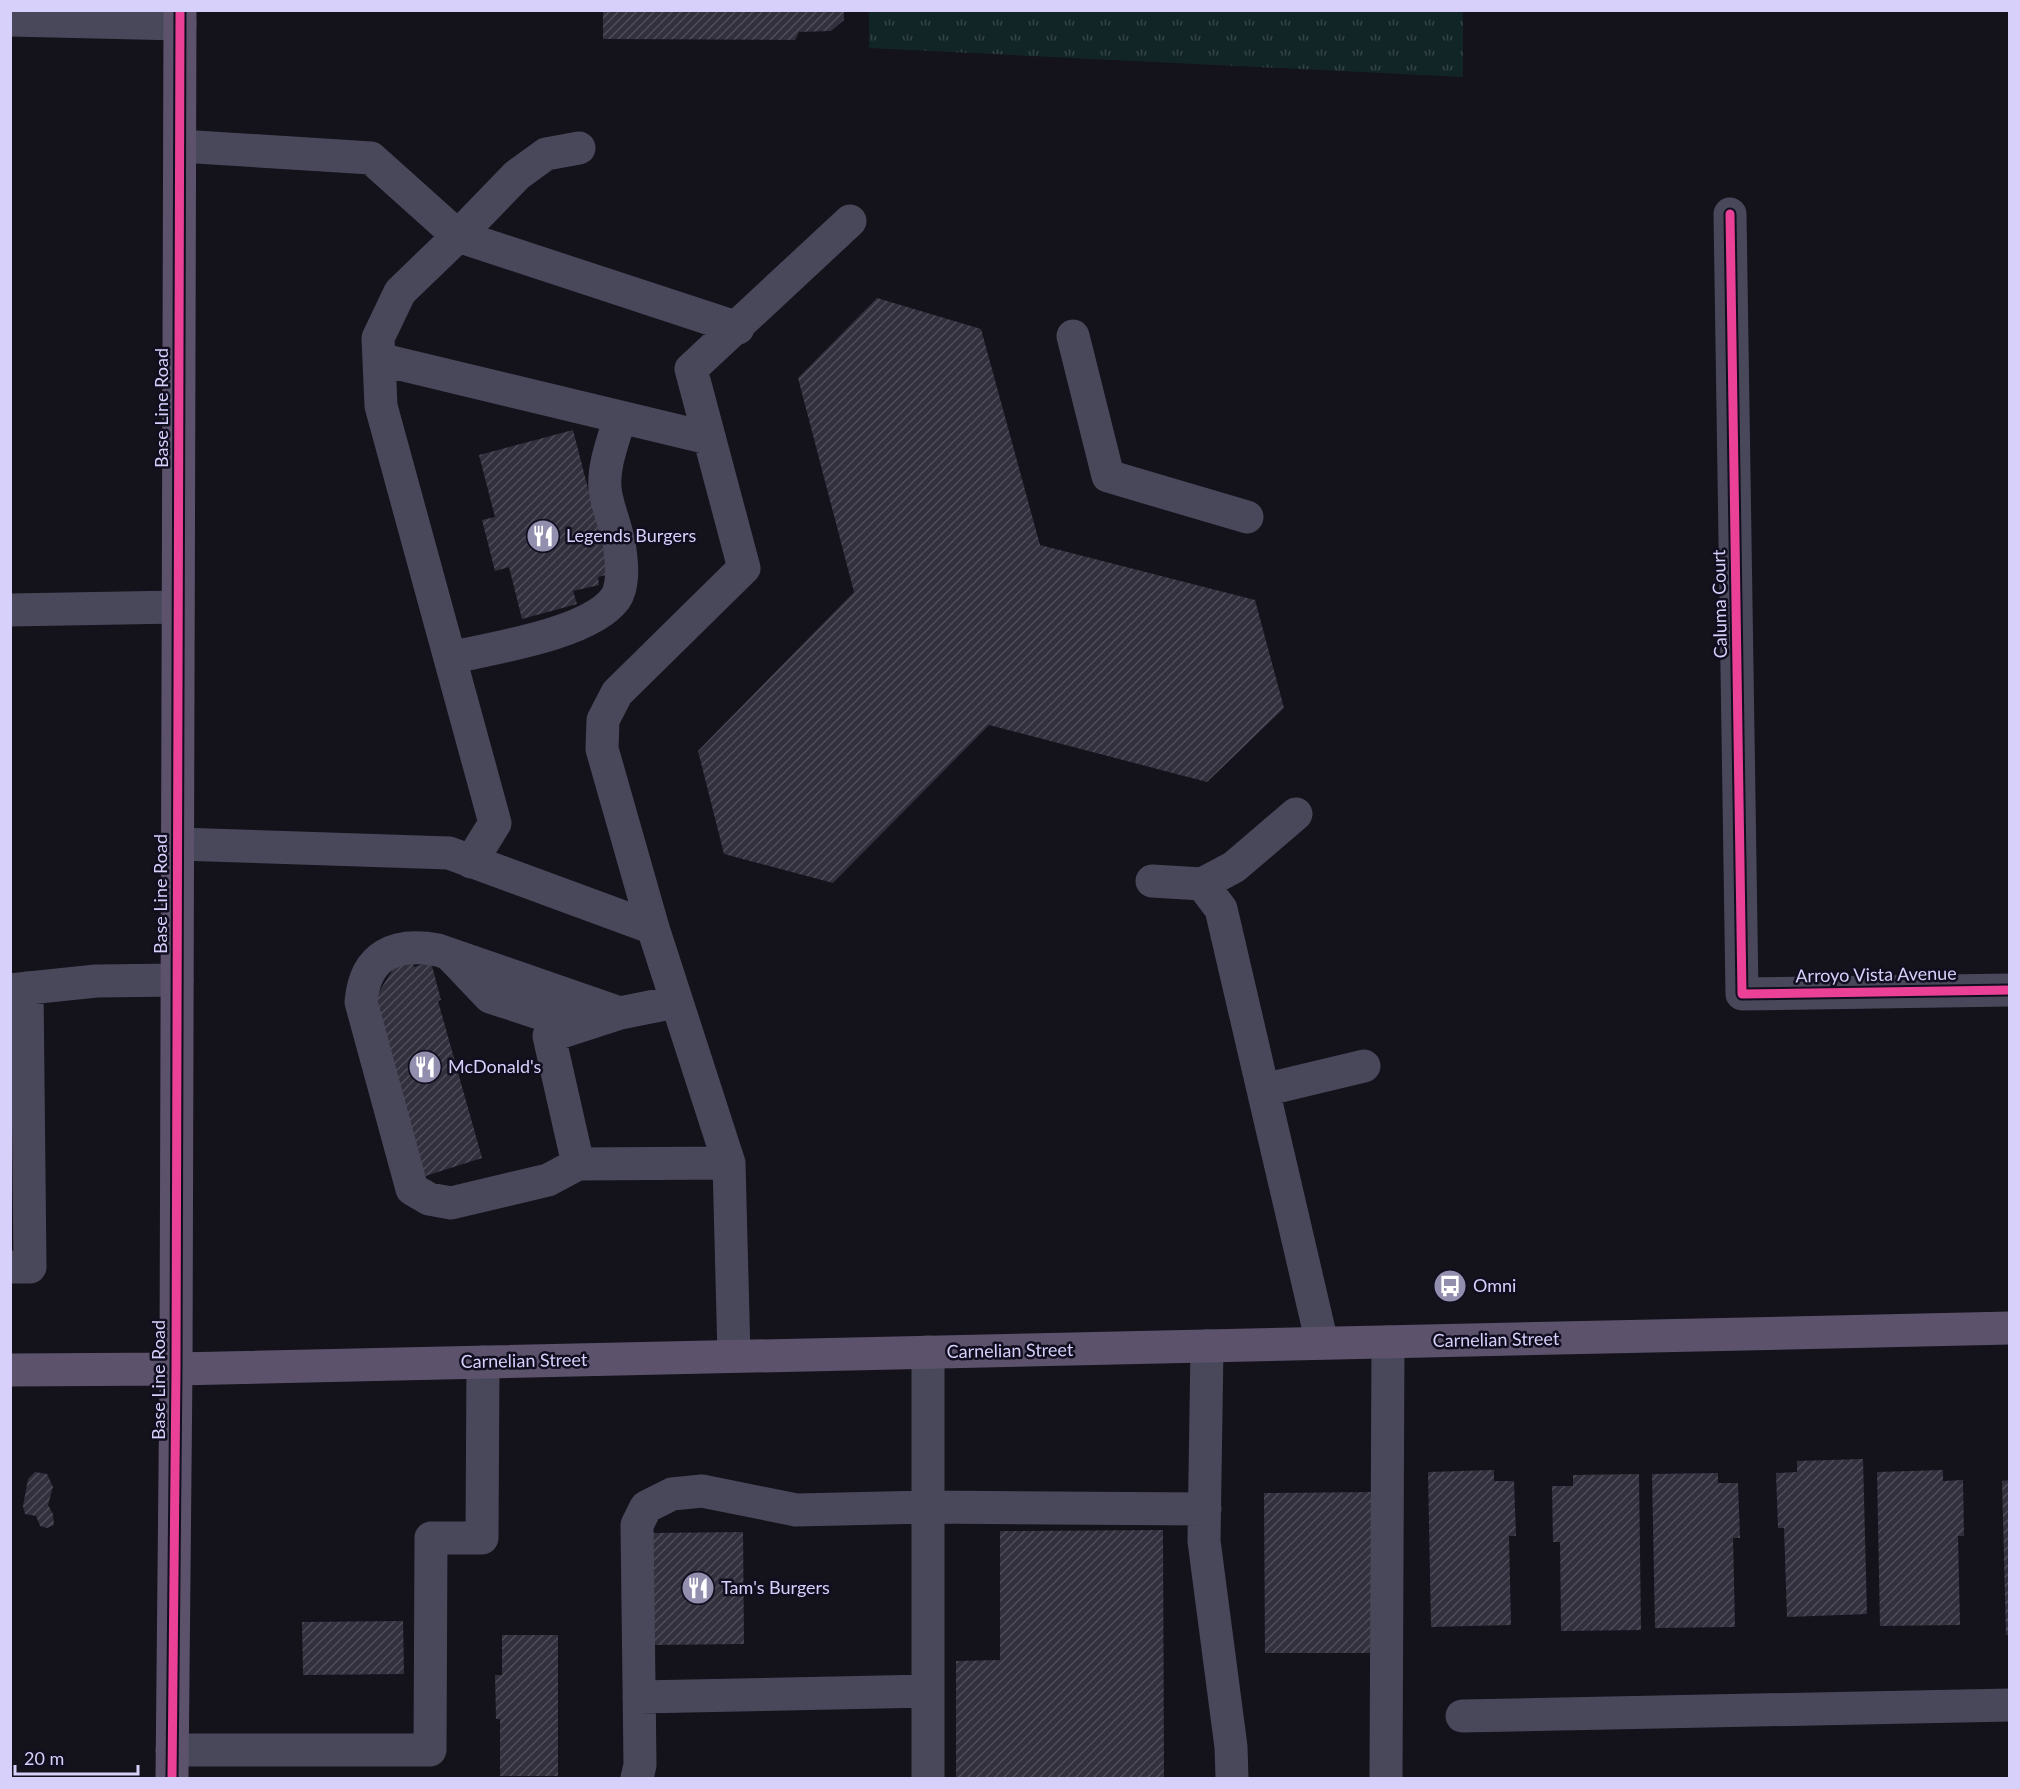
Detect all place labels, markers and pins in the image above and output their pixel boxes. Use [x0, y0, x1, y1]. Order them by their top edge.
restaurant icon: Legends Burgers [525, 518, 561, 554]
place label: Legends Burgers [566, 524, 696, 546]
restaurant icon: McDonald's [407, 1049, 443, 1085]
place label: McDonald's [448, 1055, 542, 1077]
bus stop icon: Omni [1432, 1268, 1468, 1304]
place label: Omni [1473, 1274, 1516, 1296]
restaurant icon: Tam's Burgers [680, 1570, 716, 1606]
place label: Tam's Burgers [721, 1576, 830, 1598]

